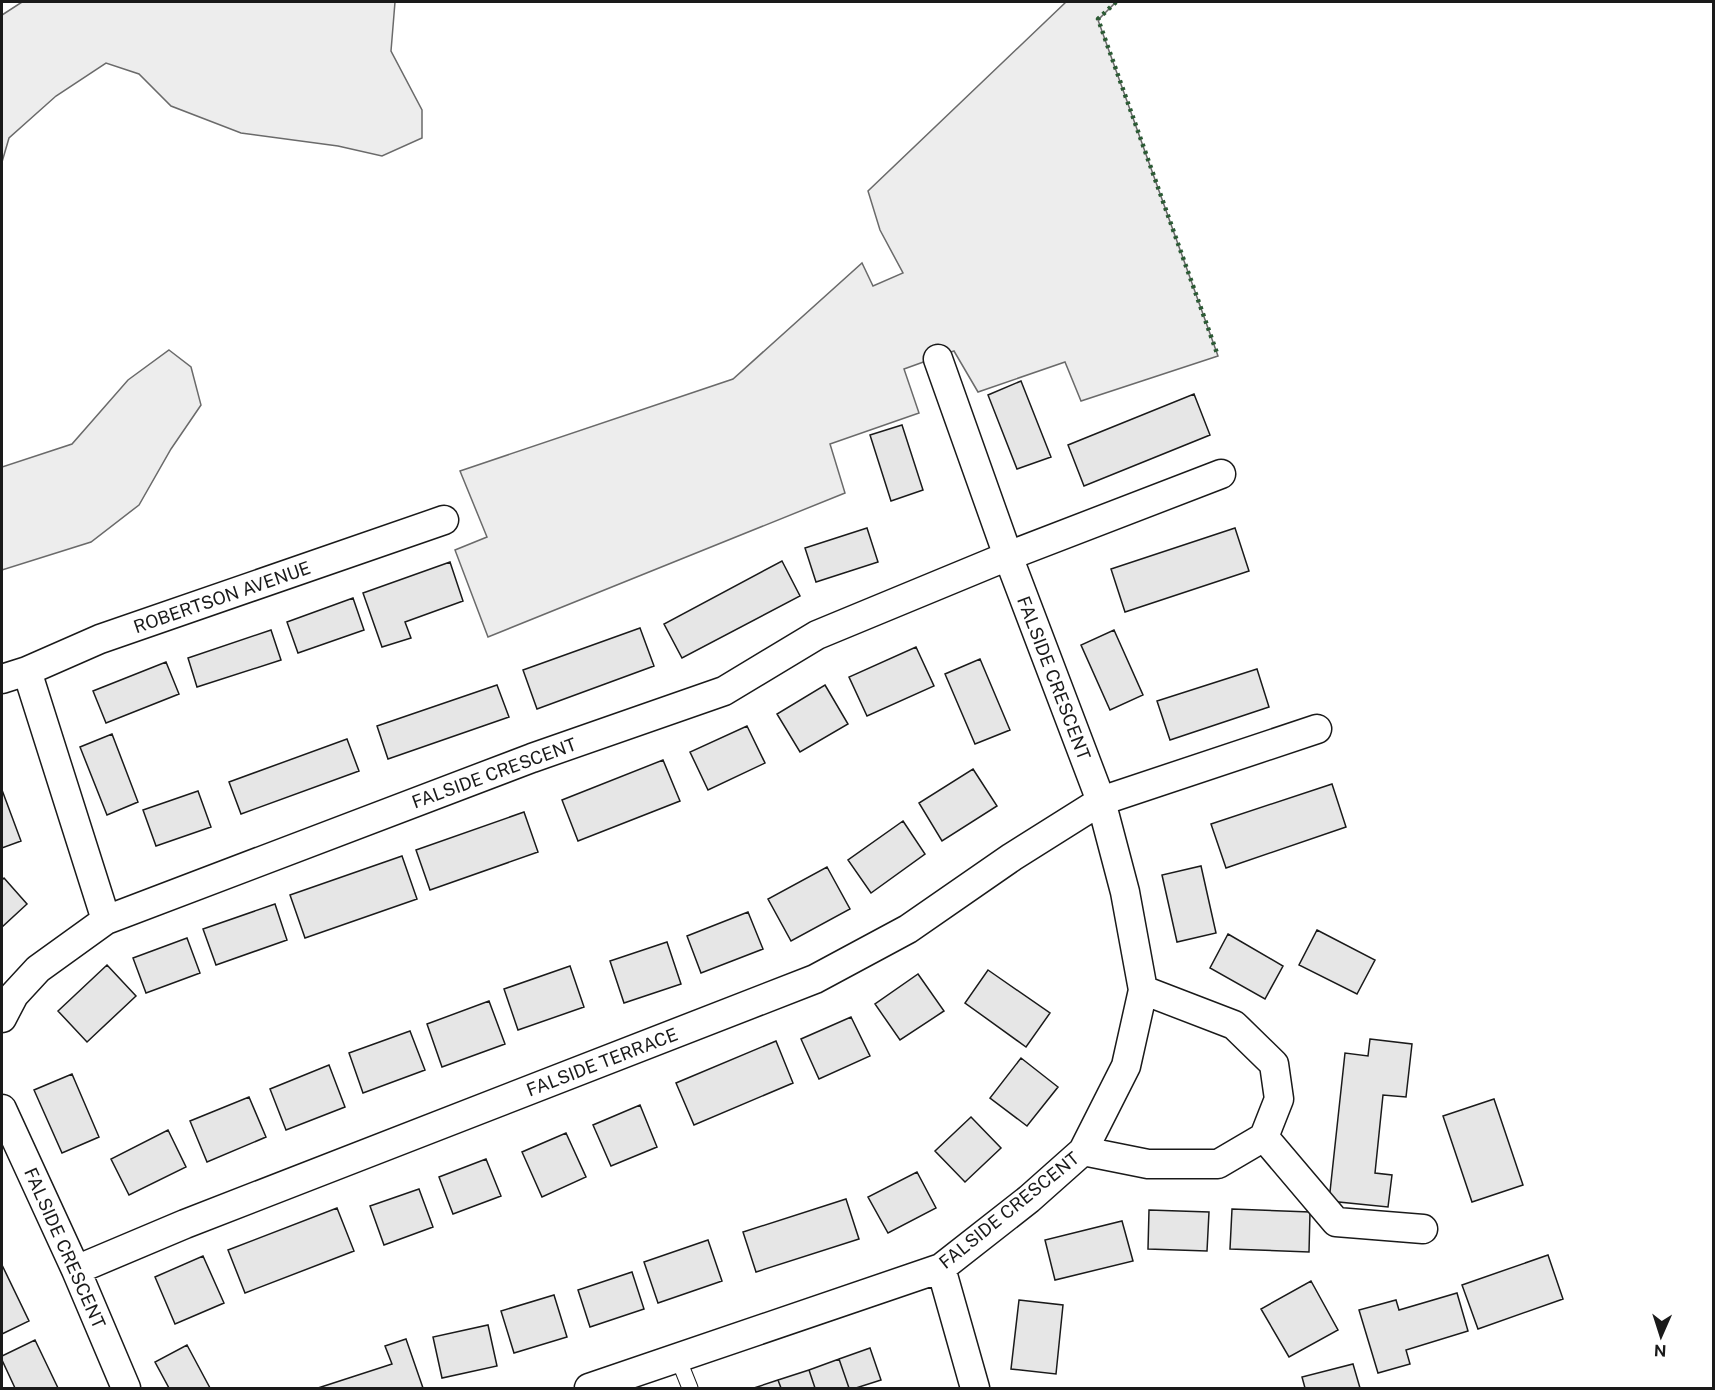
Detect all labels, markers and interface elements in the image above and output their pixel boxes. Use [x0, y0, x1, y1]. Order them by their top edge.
street label: ROBERTSON AVENUE [131, 557, 313, 637]
street label: FALSIDE CRESCENT [1013, 593, 1095, 763]
street label: FALSIDE CRESCENT [409, 733, 579, 813]
street label: FALSIDE TERRACE [523, 1023, 681, 1101]
street label: FALSIDE CRESCENT [935, 1147, 1083, 1273]
street label: FALSIDE CRESCENT [20, 1164, 110, 1332]
north arrow [1631, 1306, 1691, 1366]
text: N [1653, 1341, 1667, 1360]

